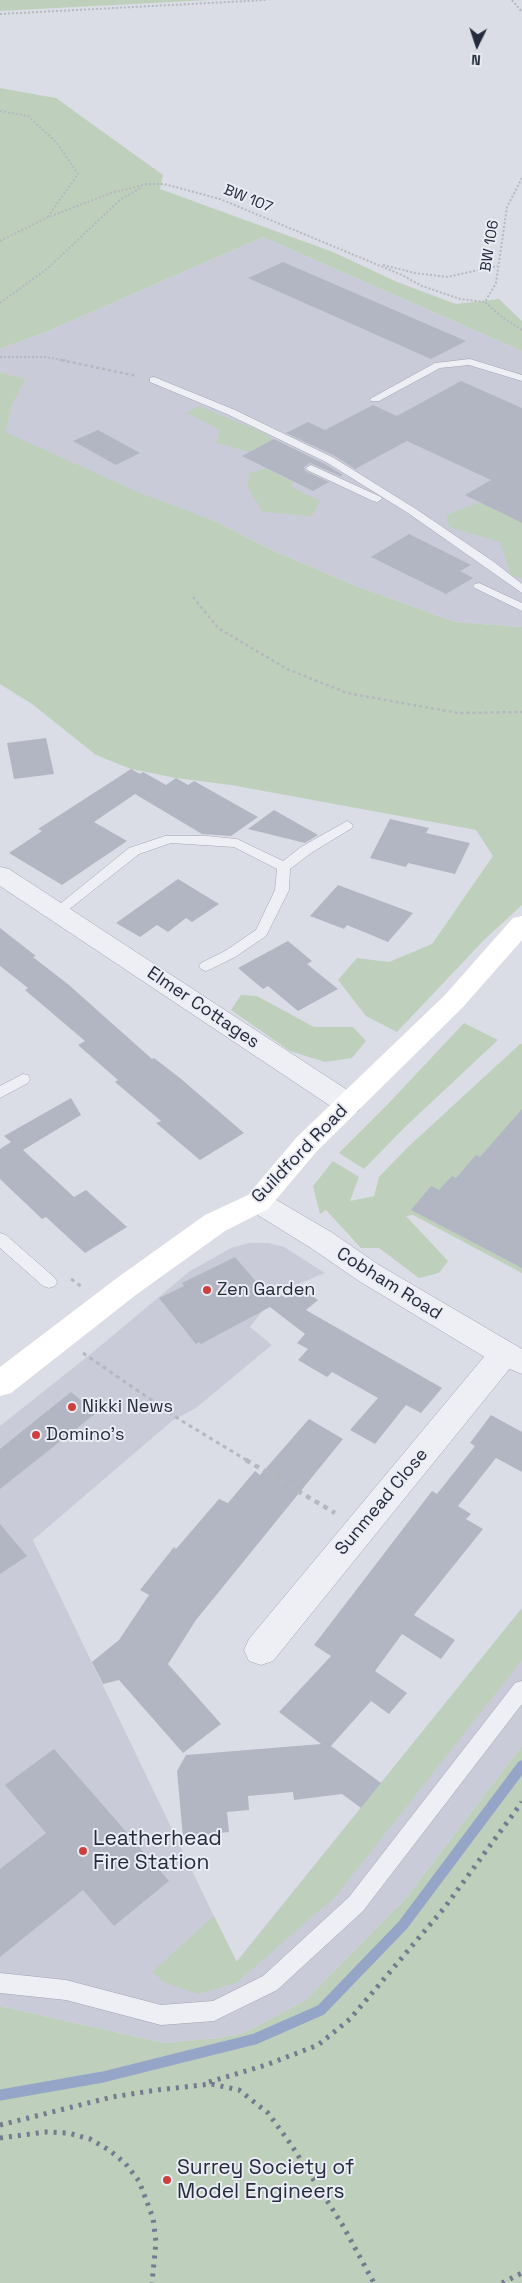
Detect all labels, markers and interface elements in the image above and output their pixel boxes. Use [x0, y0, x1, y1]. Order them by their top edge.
north arrow [452, 20, 502, 70]
text: N [471, 51, 481, 69]
street label: BW 107 [221, 181, 275, 217]
street label: BW 106 [477, 219, 503, 273]
street label: Elmer Cottages [143, 963, 263, 1053]
street label: Guildford Road [247, 1100, 353, 1208]
street label: Cobham Road [332, 1243, 446, 1325]
place label: Zen Garden [217, 1279, 315, 1301]
marker: Zen Garden [201, 1284, 213, 1296]
place label: Nikki News [82, 1396, 173, 1418]
marker: Nikki News [66, 1401, 78, 1413]
place label: Domino's [46, 1424, 124, 1446]
marker: Domino's [30, 1429, 42, 1441]
street label: Sunmead Close [331, 1444, 433, 1560]
place label: Leatherhead Fire Station [93, 1826, 222, 1876]
marker: Leatherhead Fire Station [77, 1845, 89, 1857]
place label: Surrey Society of Model Engineers [177, 2155, 354, 2205]
marker: Surrey Society of Model Engineers [161, 2174, 173, 2186]

